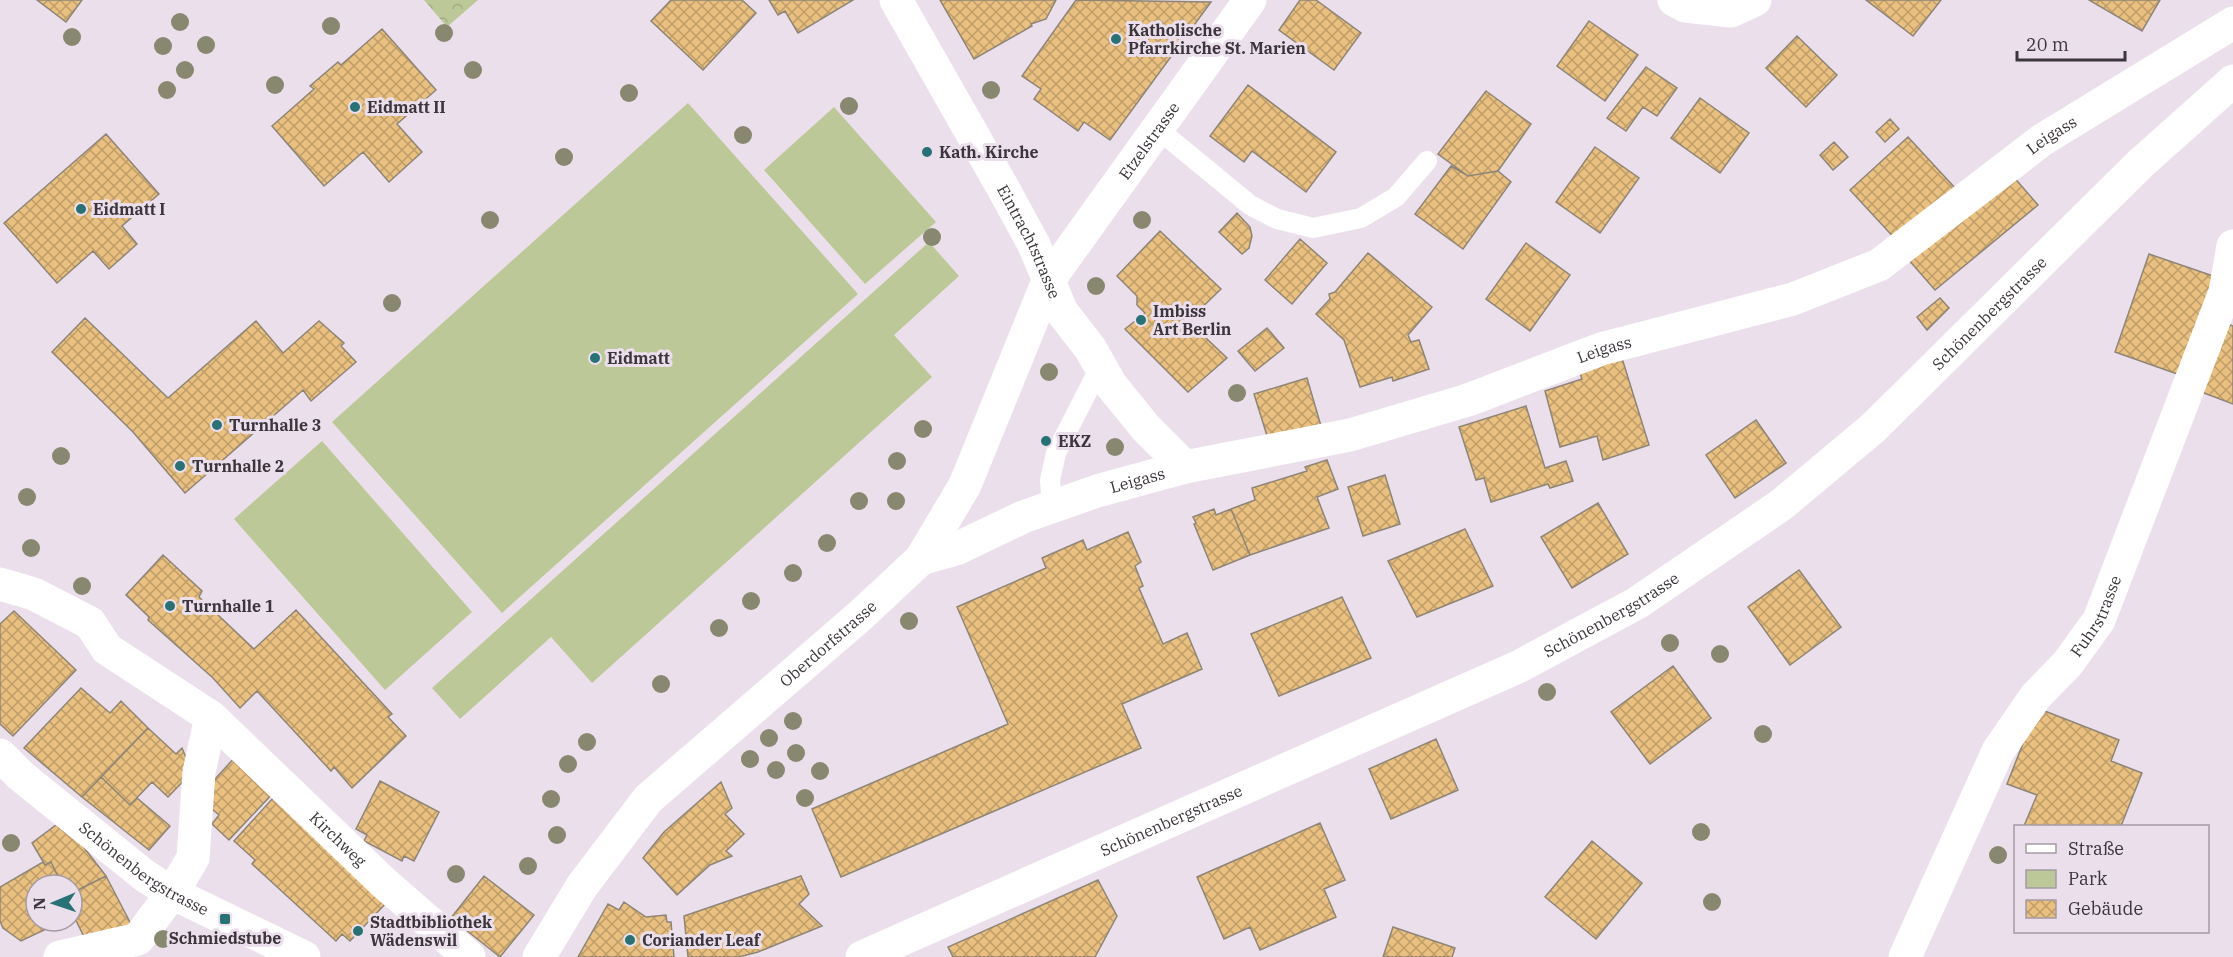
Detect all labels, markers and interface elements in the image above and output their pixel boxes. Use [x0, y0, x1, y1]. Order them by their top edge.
place label: Katholische Pfarrkirche St. Marien [1128, 20, 1306, 58]
scale bar [2017, 24, 2125, 62]
marker: Katholische Pfarrkirche St. Marien [1109, 32, 1123, 46]
text: 20 m [2026, 33, 2069, 56]
place label: Eidmatt II [367, 97, 446, 117]
street label: Etzelstrasse [1114, 98, 1183, 183]
marker: Eidmatt II [348, 100, 362, 114]
street label: Leigass [2022, 111, 2080, 158]
place label: Kath. Kirche [939, 142, 1039, 162]
marker: Kath. Kirche [920, 145, 934, 159]
street label: Eintrachtstrasse [993, 181, 1065, 301]
place label: Eidmatt I [93, 199, 165, 219]
marker: Eidmatt I [74, 202, 88, 216]
street label: Schönenbergstrasse [1928, 252, 2051, 374]
place label: Imbiss Art Berlin [1153, 301, 1232, 339]
marker: Imbiss Art Berlin [1134, 313, 1148, 327]
street label: Leigass [1574, 331, 1634, 367]
place label: Eidmatt [607, 348, 670, 368]
marker: Eidmatt [588, 351, 602, 365]
place label: Turnhalle 3 [229, 415, 321, 435]
marker: Turnhalle 3 [210, 418, 224, 432]
place label: EKZ [1058, 431, 1091, 451]
marker: EKZ [1039, 434, 1053, 448]
place label: Turnhalle 2 [192, 456, 284, 476]
marker: Turnhalle 2 [173, 459, 187, 473]
street label: Leigass [1108, 463, 1167, 497]
street label: Schönenbergstrasse [1540, 568, 1683, 662]
street label: Fuhrstrasse [2066, 572, 2125, 661]
place label: Turnhalle 1 [182, 596, 274, 616]
street label: Oberdorfstrasse [775, 596, 880, 691]
marker: Turnhalle 1 [163, 599, 177, 613]
street label: Schönenbergstrasse [1097, 780, 1245, 860]
street label: Kirchweg [306, 807, 371, 871]
street label: Schönenbergstrasse [75, 817, 212, 919]
legend [2014, 825, 2209, 933]
text: Straße [2068, 837, 2124, 860]
text: Park [2068, 867, 2108, 890]
north arrow [24, 873, 84, 933]
text: N [29, 897, 49, 910]
text: Gebäude [2068, 897, 2143, 920]
marker: Schmiedstube [218, 912, 232, 926]
place label: Stadtbibliothek Wädenswil [370, 912, 492, 950]
marker: Stadtbibliothek Wädenswil [351, 924, 365, 938]
place label: Schmiedstube [169, 928, 281, 948]
place label: Coriander Leaf [642, 930, 762, 950]
marker: Coriander Leaf [623, 933, 637, 947]

